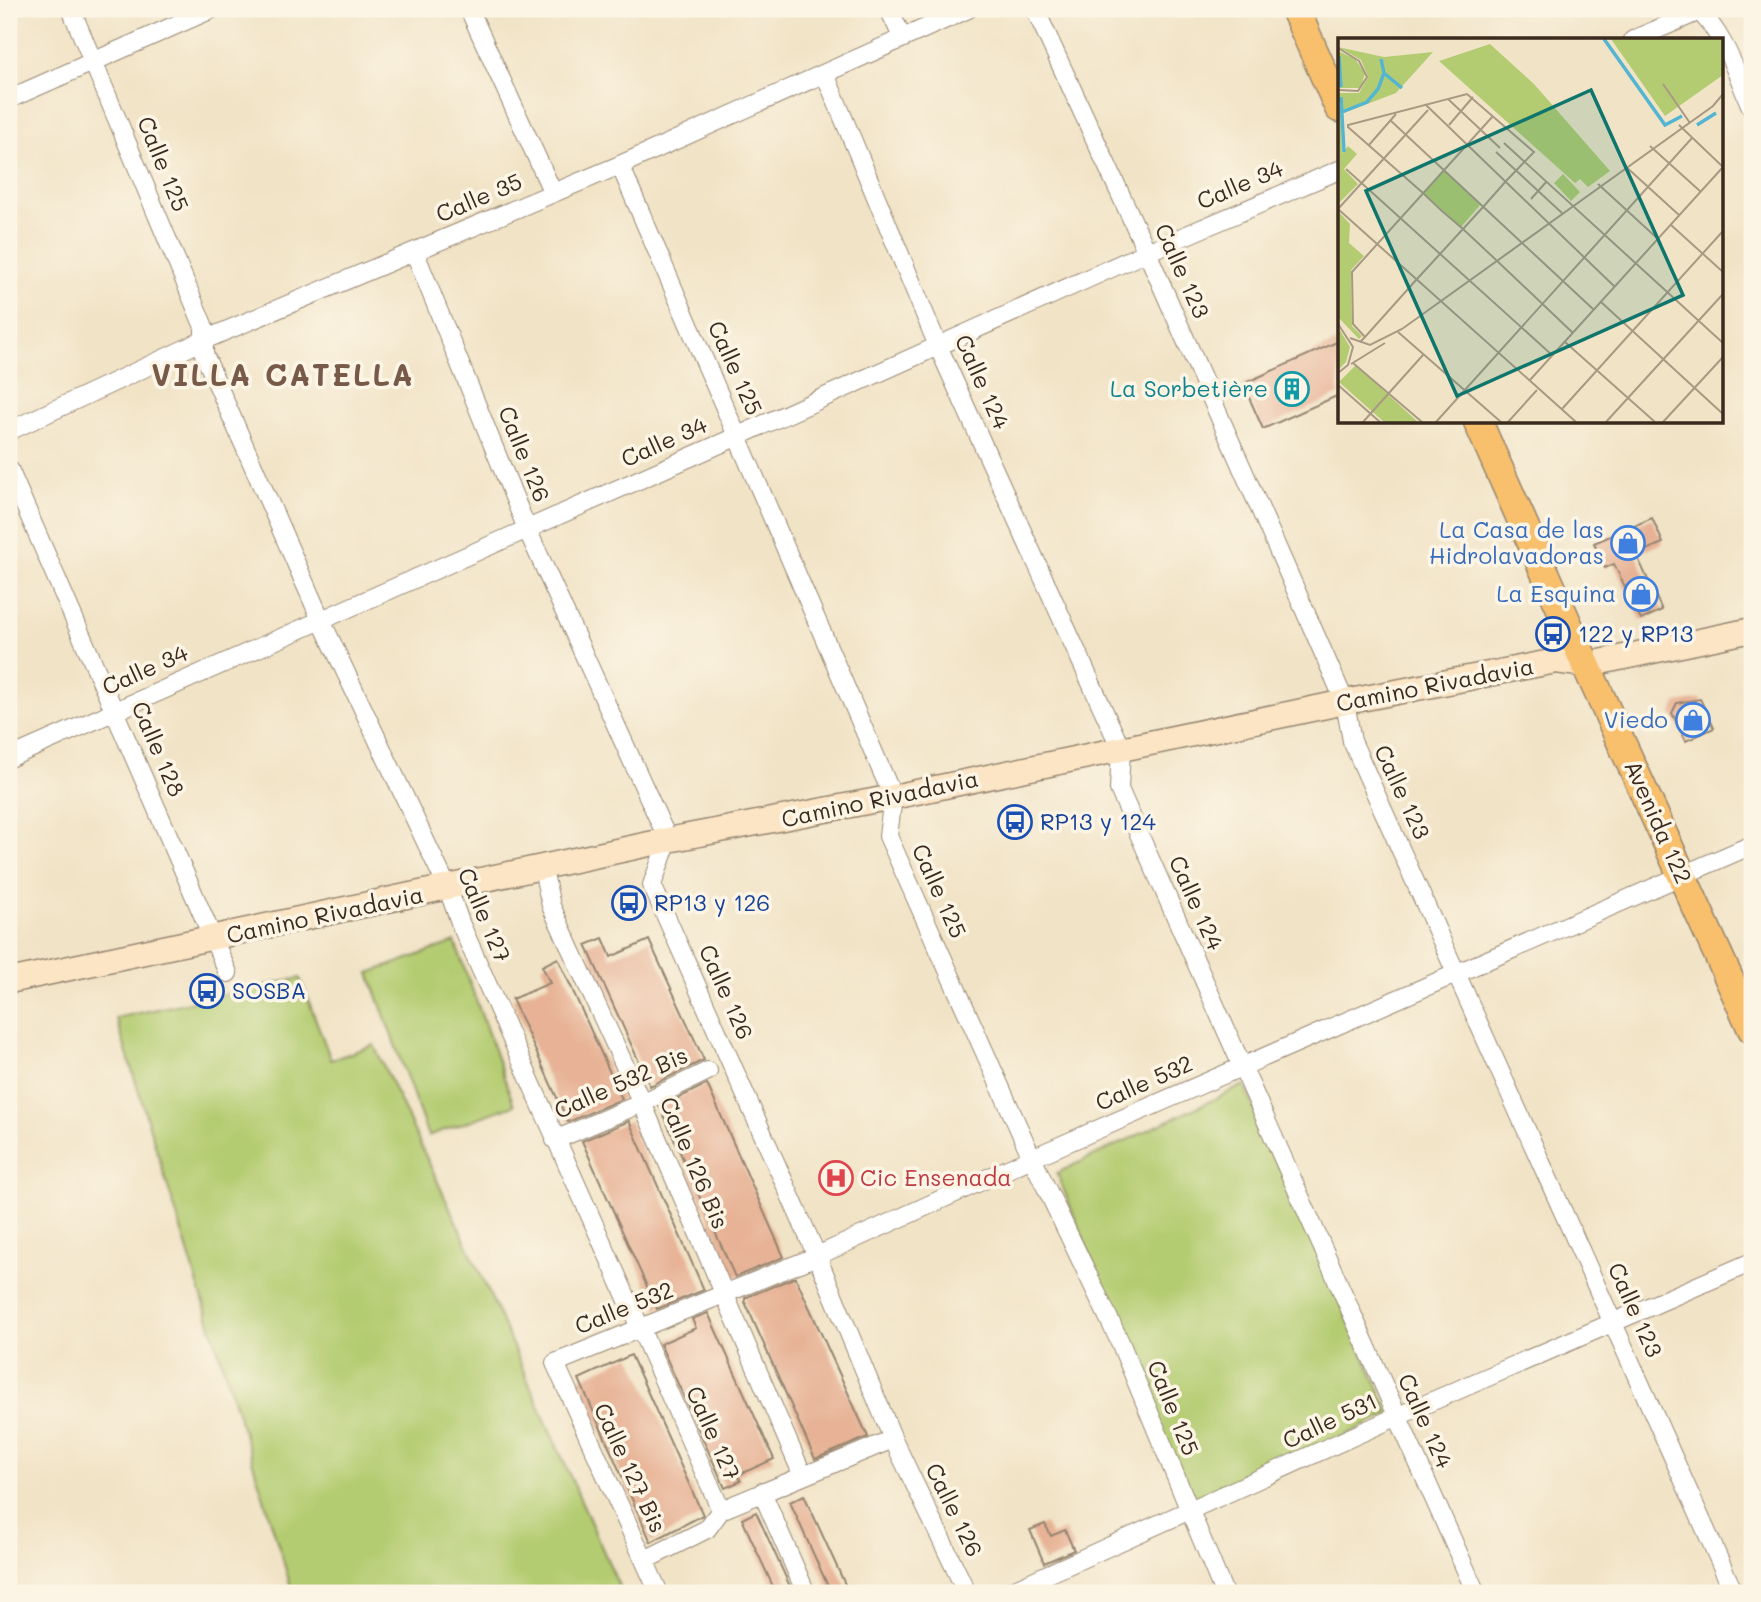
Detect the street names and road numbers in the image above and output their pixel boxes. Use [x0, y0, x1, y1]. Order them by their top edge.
street label: Calle 125 [131, 111, 197, 216]
street label: Calle 34 [1192, 152, 1288, 216]
street label: Calle 35 [431, 166, 526, 229]
street label: Calle 123 [1149, 219, 1217, 323]
street label: Calle 125 [702, 316, 770, 420]
street label: Calle 124 [949, 330, 1017, 434]
street label: Calle 126 [492, 401, 558, 506]
street label: Calle 34 [616, 409, 712, 473]
street label: Calle 34 [97, 637, 193, 701]
street label: Camino Rivadavia [1333, 650, 1536, 718]
street label: Calle 128 [125, 696, 192, 801]
street label: Calle 123 [1368, 740, 1438, 843]
street label: Avenida 122 [1618, 755, 1699, 888]
street label: Camino Rivadavia [779, 762, 981, 834]
street label: Calle 125 [906, 839, 974, 943]
street label: Calle 124 [1163, 851, 1231, 955]
street label: Calle 127 [452, 863, 518, 966]
street label: Camino Rivadavia [224, 878, 426, 950]
street label: Calle 126 [693, 939, 761, 1044]
street label: Calle 532 Bis [549, 1039, 692, 1125]
street label: Calle 532 [1090, 1047, 1197, 1117]
street label: Calle 126 Bis [654, 1092, 736, 1233]
street label: Calle 123 [1602, 1258, 1670, 1362]
street label: Calle 532 [570, 1274, 677, 1340]
street label: Calle 125 [1141, 1355, 1207, 1460]
street label: Calle 124 [1392, 1369, 1460, 1473]
street label: Calle 127 [680, 1381, 748, 1484]
street label: Calle 531 [1277, 1385, 1382, 1455]
street label: Calle 127 Bis [588, 1398, 674, 1537]
street label: Calle 126 [919, 1458, 990, 1561]

